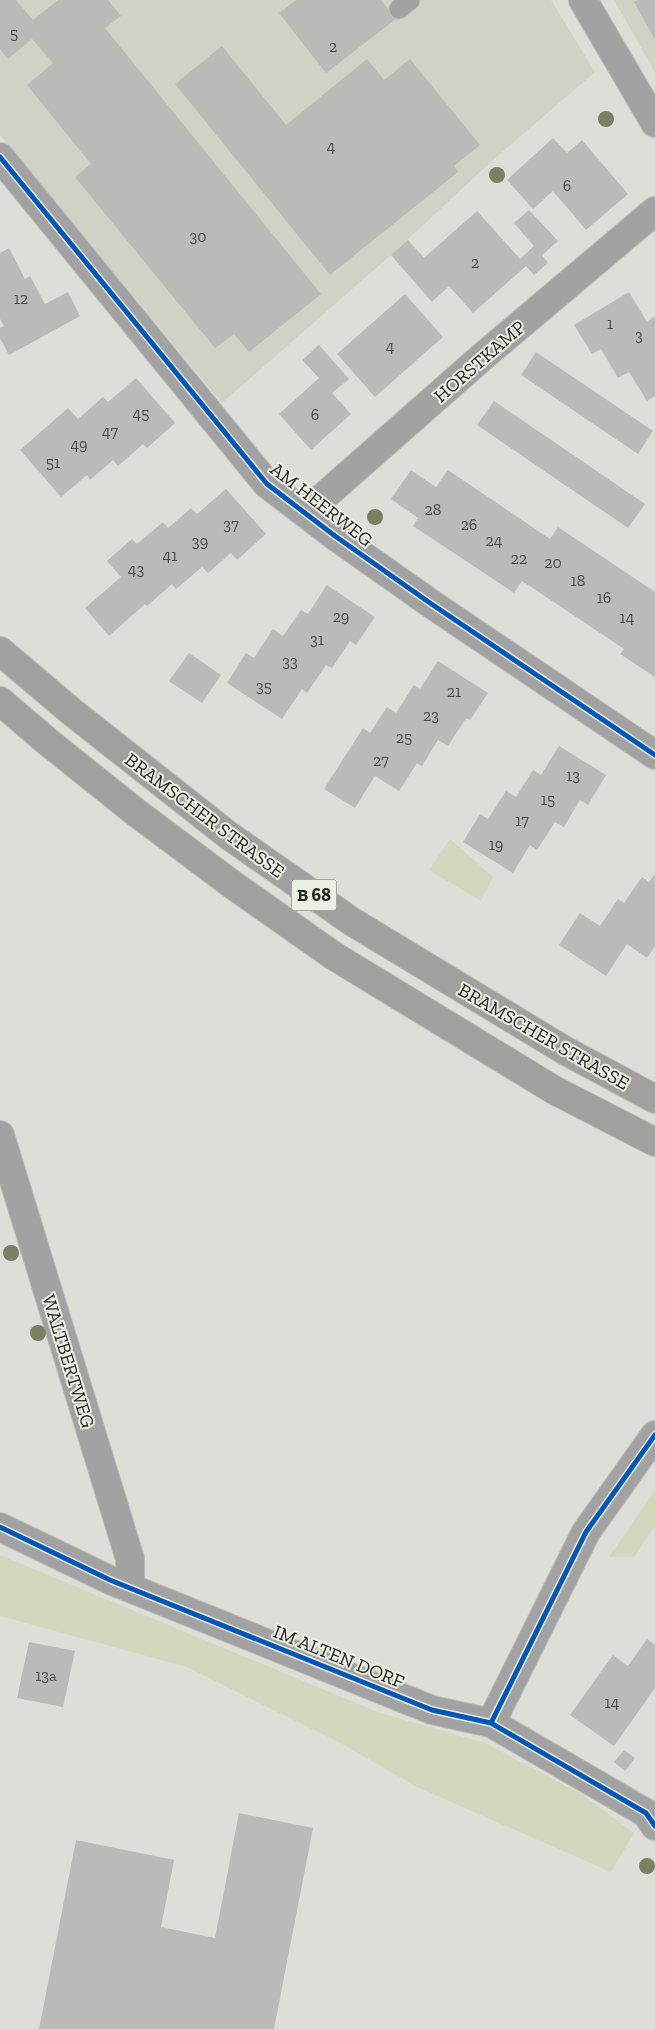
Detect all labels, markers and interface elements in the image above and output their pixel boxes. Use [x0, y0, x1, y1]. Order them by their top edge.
house number: 5 [10, 24, 18, 43]
house number: 2 [329, 37, 337, 56]
house number: 4 [327, 137, 336, 156]
house number: 6 [563, 176, 571, 195]
house number: 30 [189, 227, 207, 246]
house number: 2 [471, 253, 479, 272]
house number: 12 [14, 289, 28, 308]
house number: 1 [607, 314, 613, 333]
street label: HORSTKAMP [429, 315, 530, 407]
house number: 3 [635, 326, 643, 345]
house number: 4 [386, 337, 395, 356]
house number: 45 [133, 404, 149, 423]
house number: 6 [311, 405, 319, 424]
house number: 47 [102, 422, 118, 441]
house number: 49 [70, 435, 88, 454]
house number: 51 [46, 453, 60, 472]
street label: AM HEERWEG [266, 457, 377, 551]
house number: 28 [425, 500, 441, 519]
house number: 37 [223, 515, 239, 534]
house number: 26 [461, 515, 477, 534]
house number: 24 [486, 531, 503, 550]
house number: 39 [192, 532, 208, 551]
house number: 41 [163, 546, 177, 565]
house number: 22 [511, 549, 527, 568]
house number: 20 [544, 553, 562, 572]
house number: 43 [128, 560, 144, 579]
house number: 18 [571, 571, 585, 590]
house number: 16 [597, 588, 611, 607]
house number: 29 [333, 607, 349, 626]
house number: 14 [620, 608, 635, 627]
house number: 31 [310, 630, 324, 649]
house number: 33 [282, 652, 298, 671]
house number: 35 [256, 677, 272, 696]
house number: 21 [447, 682, 461, 701]
house number: 23 [423, 706, 439, 725]
house number: 25 [396, 728, 412, 747]
street label: BRAMSCHER STRASSE [120, 748, 289, 883]
house number: 27 [373, 751, 389, 770]
house number: 13 [566, 766, 580, 785]
house number: 15 [541, 790, 555, 809]
house number: 17 [515, 811, 529, 830]
house number: 19 [489, 835, 503, 854]
road number: B 68 [292, 880, 336, 910]
street label: BRAMSCHER STRASSE [454, 978, 633, 1095]
street label: WALTBERTWEG [37, 1292, 100, 1431]
street label: IM ALTEN DORF [270, 1620, 408, 1693]
house number: 13a [35, 1666, 57, 1685]
house number: 14 [605, 1693, 620, 1712]

